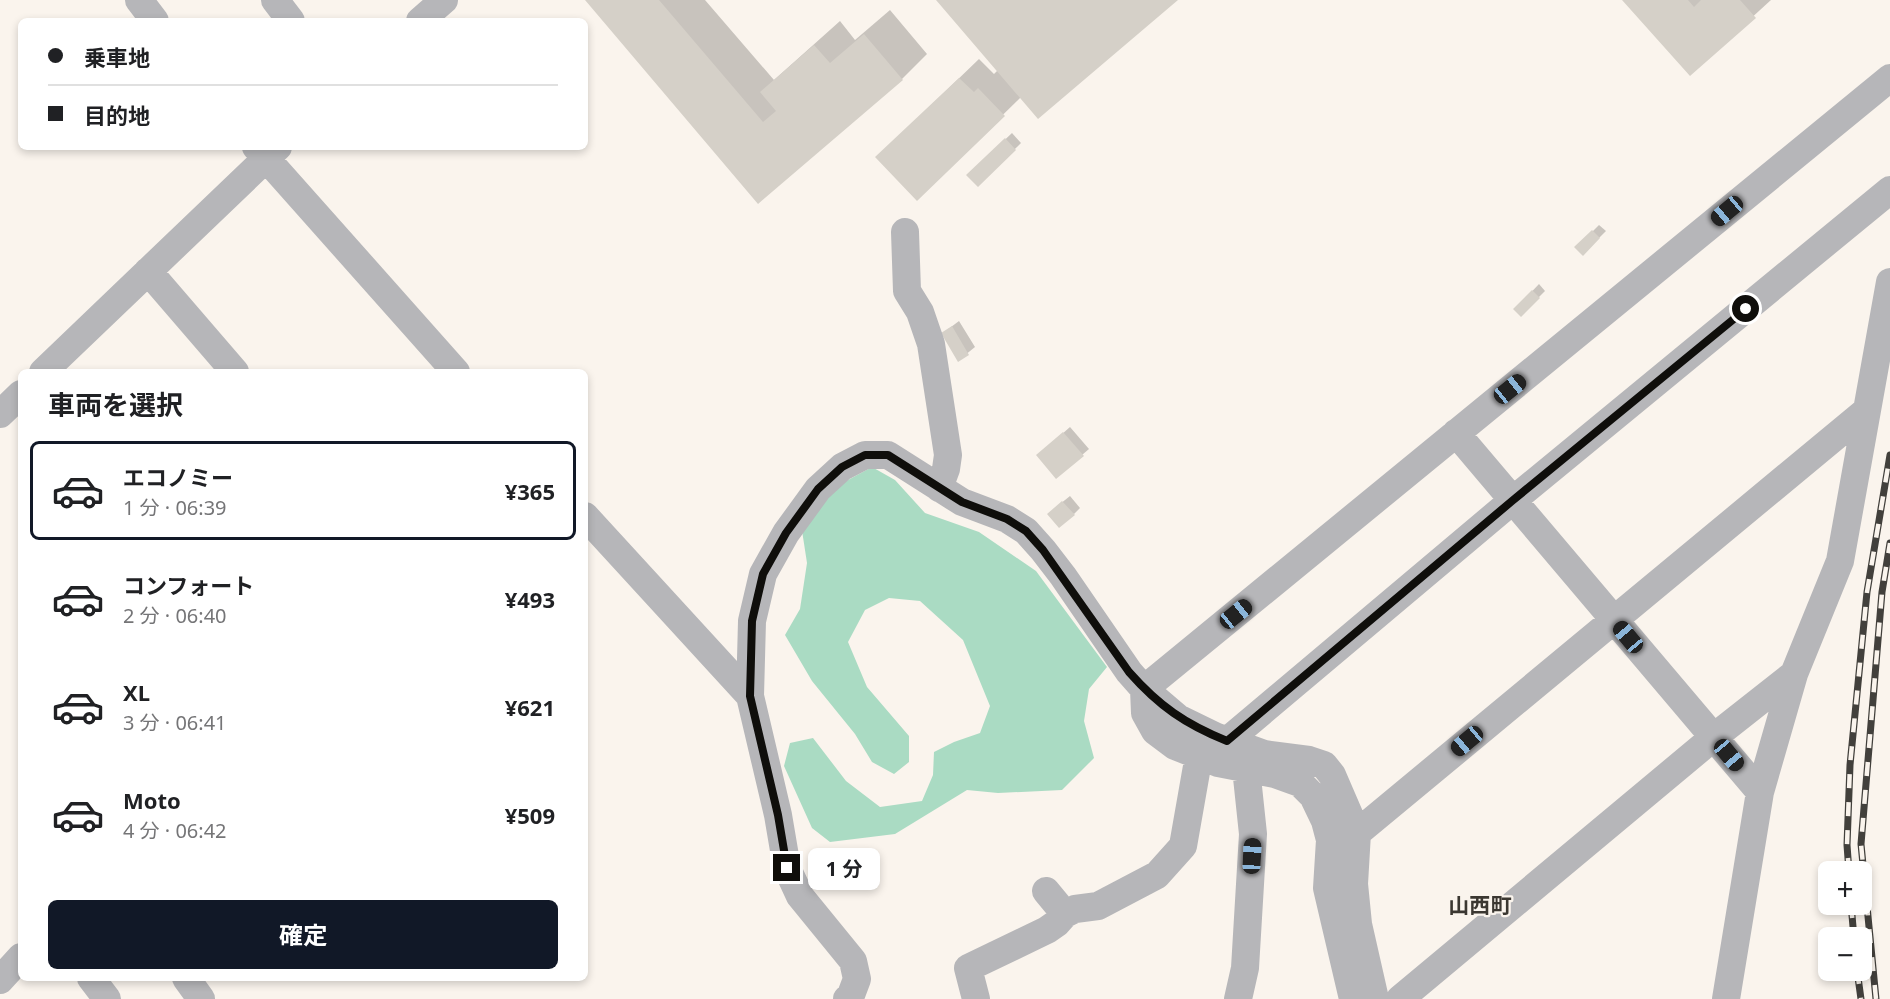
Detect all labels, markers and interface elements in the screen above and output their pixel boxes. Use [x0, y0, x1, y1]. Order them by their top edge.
text: 乗車地 [84, 42, 150, 72]
text: 目的地 [84, 100, 150, 130]
car [1707, 193, 1747, 229]
route start [1732, 295, 1759, 322]
car [1490, 371, 1530, 407]
text: 車両を選択 [48, 386, 183, 423]
text: エコノミー [123, 462, 233, 492]
icon: car [51, 464, 105, 518]
text: ¥365 [505, 476, 555, 506]
text: 1 分 · 06:39 [123, 494, 227, 521]
text: コンフォート [123, 570, 254, 600]
icon: car [51, 572, 105, 626]
text: ¥493 [505, 584, 555, 614]
car [1216, 596, 1256, 632]
text: 2 分 · 06:40 [123, 602, 227, 629]
car [1610, 617, 1646, 657]
text: XL [123, 677, 150, 707]
icon: car [51, 680, 105, 734]
text: ¥621 [505, 692, 555, 722]
text: 3 分 · 06:41 [123, 709, 227, 736]
car [1447, 723, 1487, 759]
car [1711, 735, 1747, 775]
text: Moto [123, 785, 181, 815]
icon: car [51, 788, 105, 842]
text: ¥509 [505, 800, 555, 830]
text: 4 分 · 06:42 [123, 817, 227, 844]
car [1242, 838, 1262, 874]
callout: 1 分 [808, 847, 880, 889]
route end [773, 854, 800, 881]
text: 1 分 [826, 855, 862, 882]
map controls [1818, 861, 1872, 981]
button: + [1818, 861, 1872, 915]
district label: 山西町 [1449, 891, 1512, 919]
button: 確定 [48, 900, 558, 969]
button: − [1818, 927, 1872, 981]

